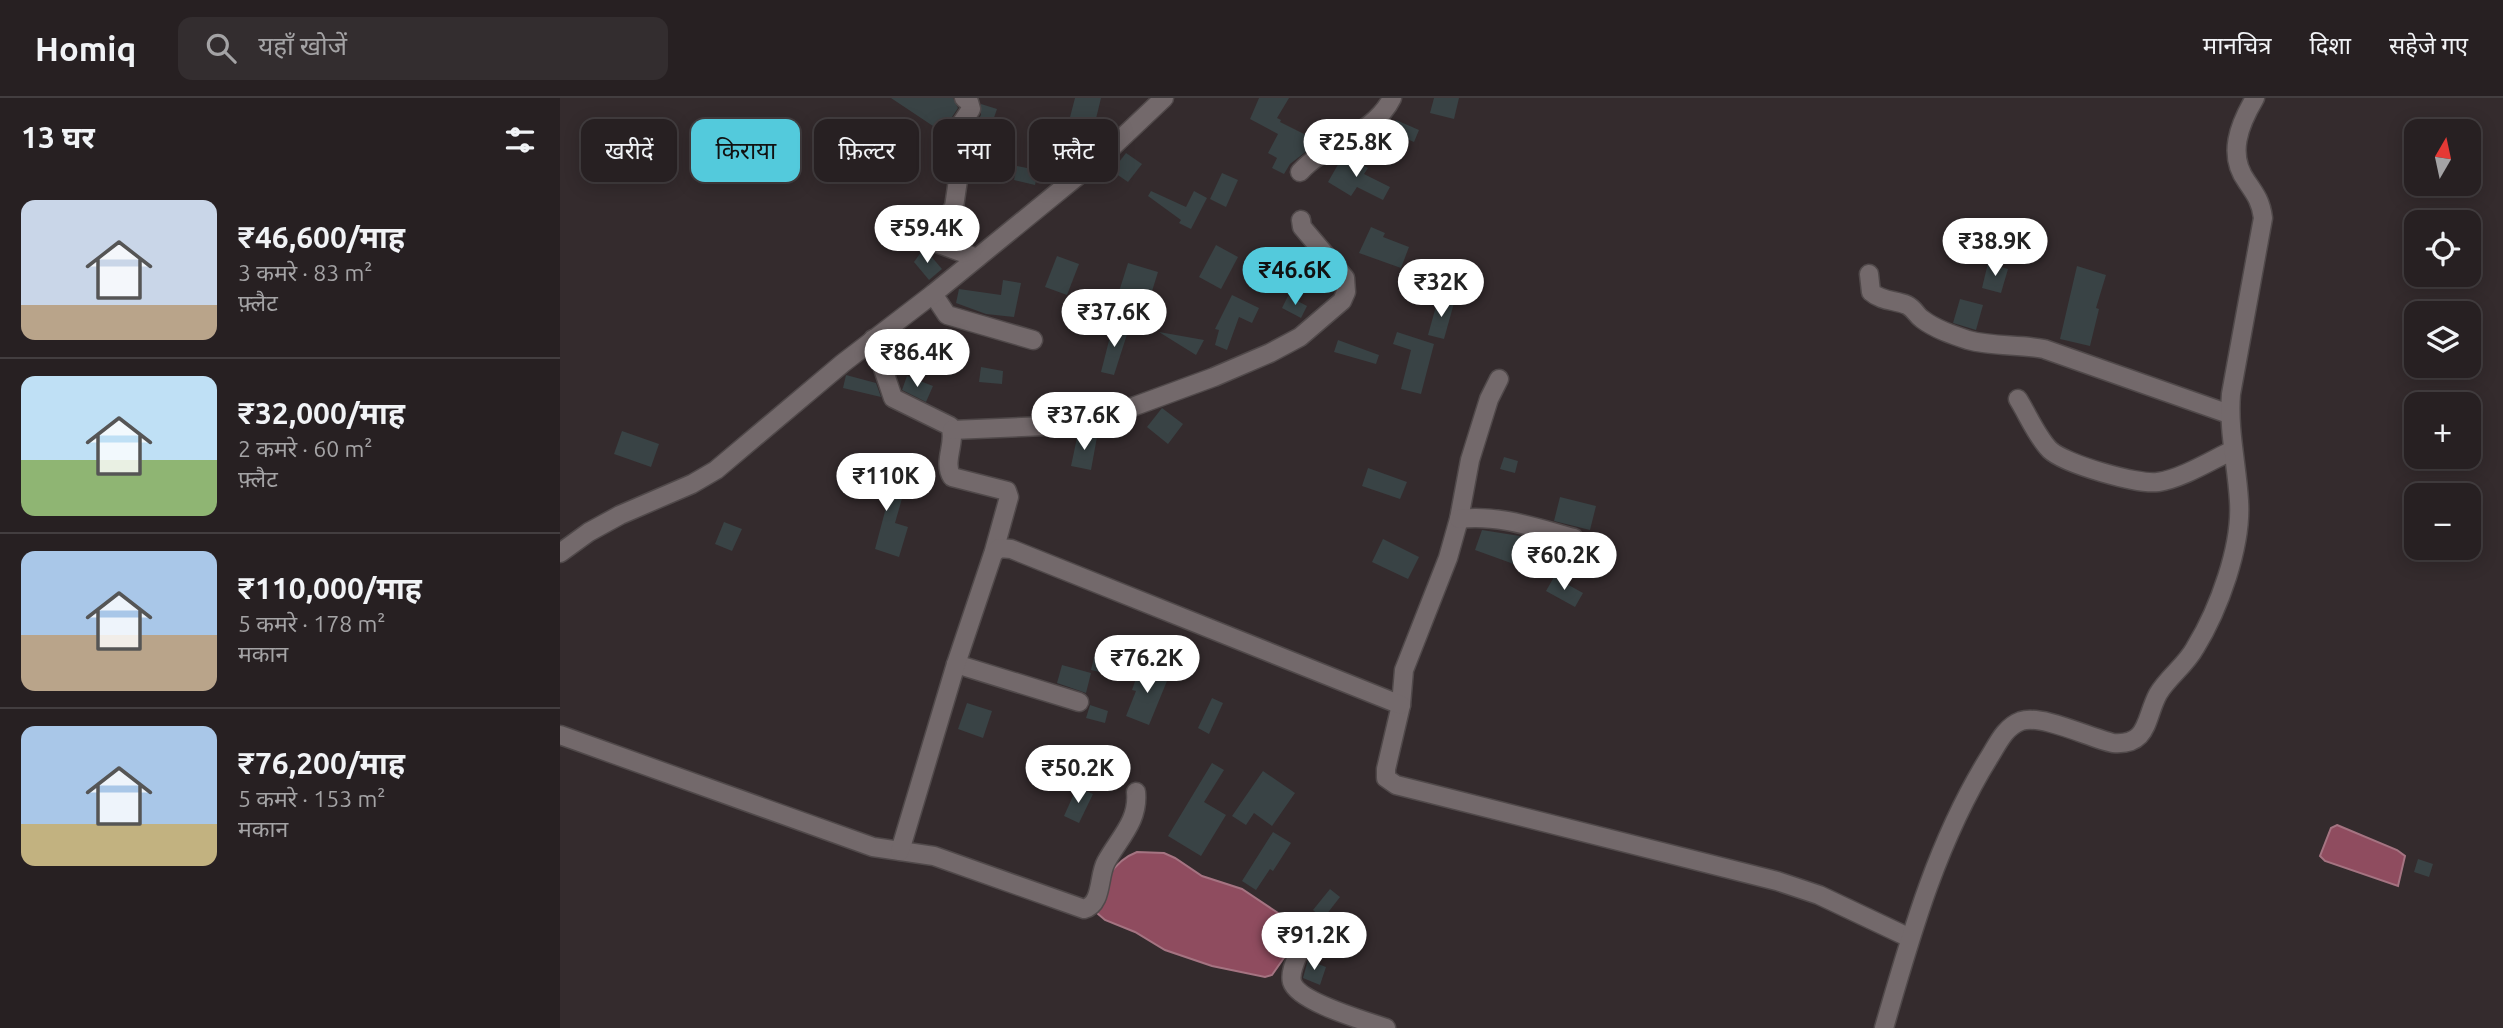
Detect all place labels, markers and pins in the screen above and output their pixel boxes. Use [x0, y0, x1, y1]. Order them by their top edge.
pin: ₹25.8K [1299, 120, 1413, 179]
pin: ₹59.4K [870, 206, 984, 265]
pin: ₹38.9K [1938, 218, 2052, 278]
pin: ₹46.6K [1238, 248, 1352, 307]
pin: ₹32K [1400, 260, 1482, 319]
pin: ₹37.6K [1057, 289, 1171, 349]
pin: ₹86.4K [860, 330, 974, 389]
pin: ₹37.6K [1027, 392, 1141, 452]
pin: ₹110K [837, 454, 935, 513]
pin: ₹60.2K [1507, 532, 1621, 592]
pin: ₹76.2K [1090, 636, 1204, 695]
pin: ₹50.2K [1021, 746, 1135, 805]
pin: ₹91.2K [1257, 912, 1371, 972]

